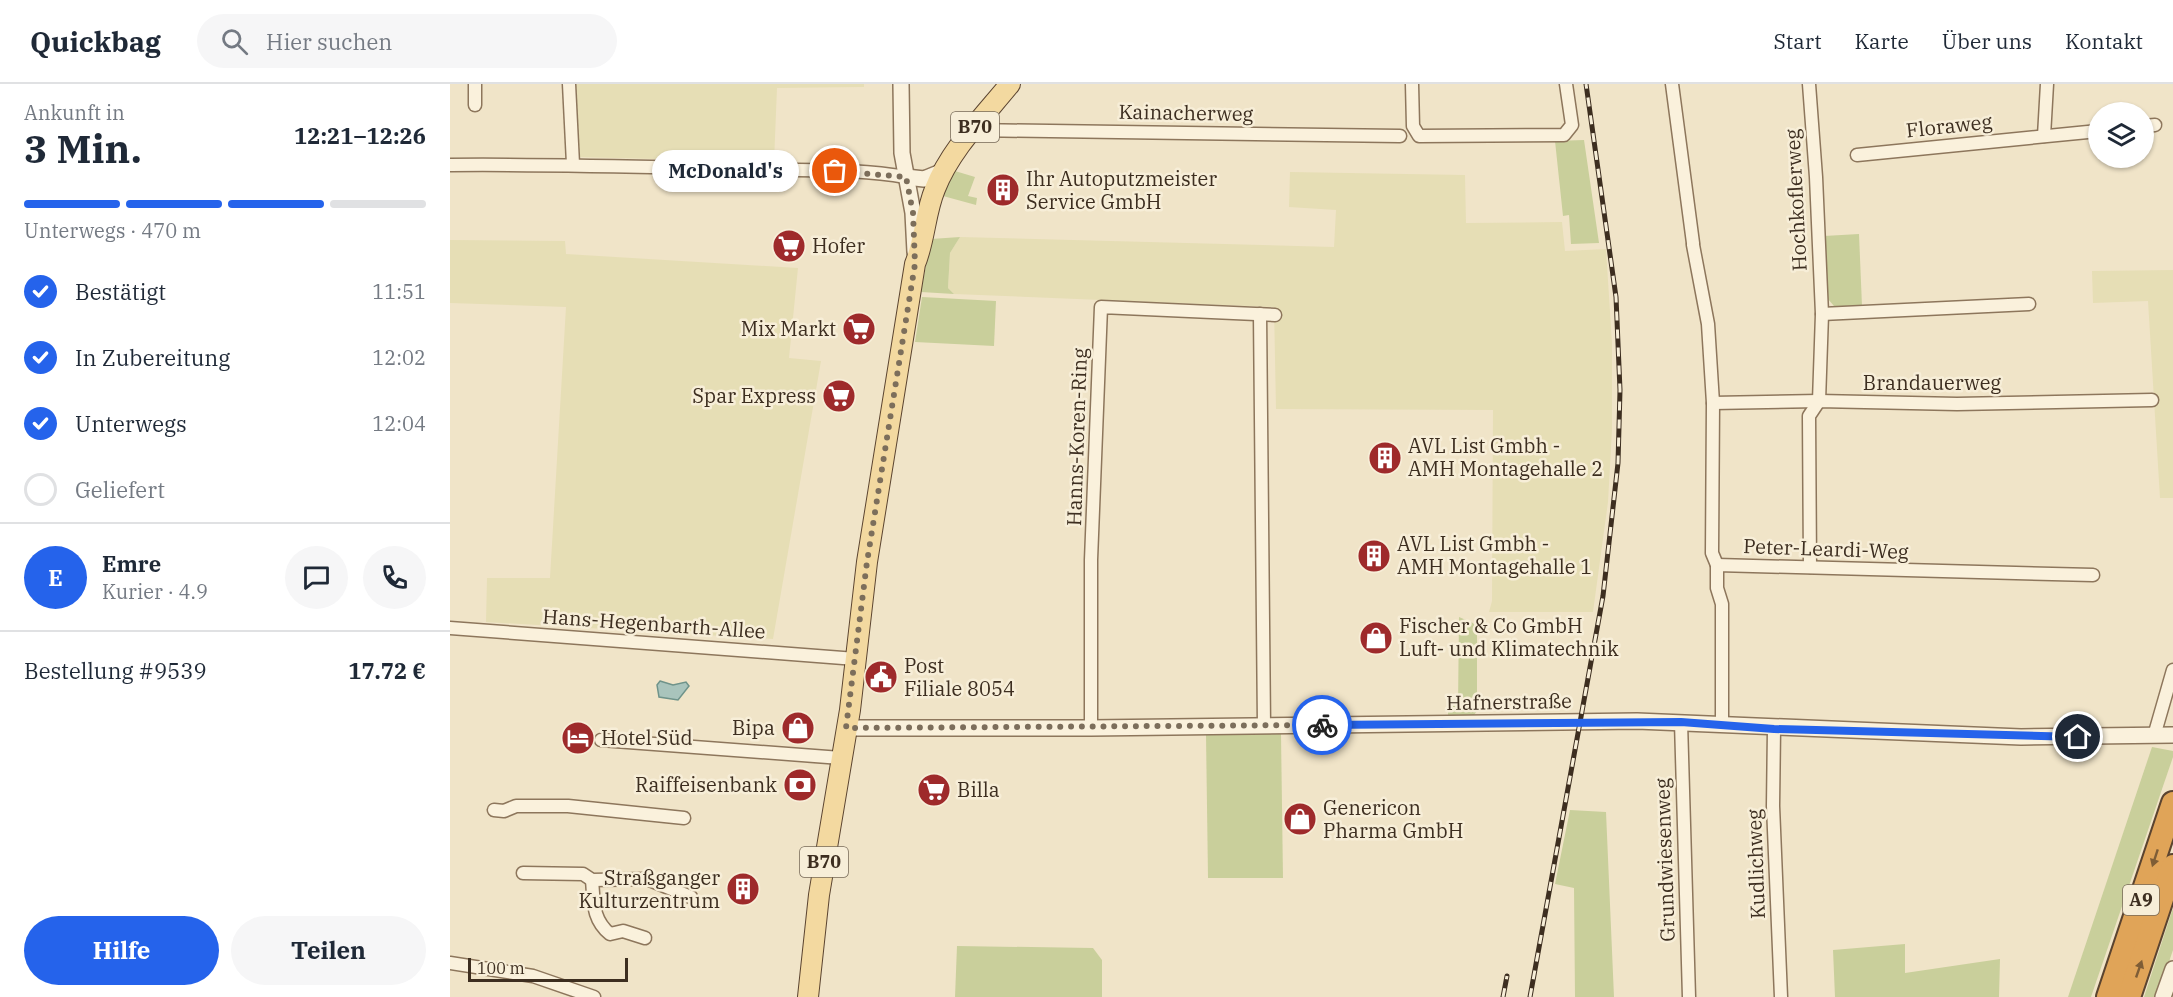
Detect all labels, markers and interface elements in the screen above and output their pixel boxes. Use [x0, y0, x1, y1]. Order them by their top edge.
search box [197, 14, 617, 68]
text: Quickbag [30, 23, 161, 60]
icon: search [218, 25, 251, 58]
text: Hier suchen [266, 27, 392, 56]
text: Start [1773, 27, 1822, 55]
text: Karte [1855, 27, 1909, 55]
text: Über uns [1942, 27, 2032, 55]
text: Kontakt [2065, 27, 2143, 55]
street label: Kainacherweg [1118, 98, 1254, 127]
text: Ankunft in [24, 99, 125, 126]
map controls [2088, 102, 2154, 168]
button: layers [2088, 102, 2154, 168]
street label: Floraweg [1905, 108, 1993, 143]
road number: B70 [951, 112, 999, 142]
text: 12:21–12:26 [294, 121, 426, 150]
text: 3 Min. [24, 123, 142, 174]
street label: Hochkoflerweg [1778, 128, 1813, 272]
pin [809, 145, 860, 196]
callout: McDonald's [652, 150, 799, 192]
icon: bag [818, 154, 851, 187]
text: McDonald's [668, 157, 783, 184]
place label: Ihr Autoputzmeister Service GmbH [1026, 165, 1217, 215]
building icon: Ihr Autoputzmeister Service GmbH [985, 172, 1021, 208]
text: Unterwegs · 470 m [24, 217, 201, 244]
supermarket icon: Hofer [771, 228, 807, 264]
place label: Hofer [812, 232, 865, 259]
icon: check [24, 275, 57, 308]
text: Bestätigt [75, 277, 166, 306]
text: 11:51 [372, 278, 426, 305]
supermarket icon: Mix Markt [841, 311, 877, 347]
place label: Mix Markt [741, 315, 836, 342]
icon: check [24, 341, 57, 374]
text: In Zubereitung [75, 343, 230, 372]
text: 12:02 [372, 344, 426, 371]
street label: Hanns-Koren-Ring [1060, 347, 1093, 526]
street label: Brandauerweg [1863, 369, 2001, 396]
supermarket icon: Spar Express [821, 378, 857, 414]
place label: Spar Express [692, 382, 816, 409]
icon: check [24, 407, 57, 440]
text: Unterwegs [75, 409, 187, 438]
text: 12:04 [372, 410, 426, 437]
place label: AVL List Gmbh - AMH Montagehalle 2 [1408, 432, 1603, 482]
building icon: AVL List Gmbh - AMH Montagehalle 2 [1367, 440, 1403, 476]
text: Geliefert [75, 475, 165, 504]
place label: AVL List Gmbh - AMH Montagehalle 1 [1397, 530, 1592, 580]
street label: Peter-Leardi-Weg [1743, 532, 1909, 565]
building icon: AVL List Gmbh - AMH Montagehalle 1 [1356, 538, 1392, 574]
button: chat [285, 546, 348, 609]
button: phone [363, 546, 426, 609]
text: Emre [102, 549, 161, 578]
text: E [48, 563, 63, 592]
text: Kurier · 4.9 [102, 578, 208, 605]
street label: Hans-Hegenbarth-Allee [542, 602, 767, 645]
place label: Fischer & Co GmbH Luft- und Klimatechnik [1399, 612, 1619, 662]
shop icon: Fischer & Co GmbH Luft- und Klimatechnik [1358, 620, 1394, 656]
place label: Post Filiale 8054 [904, 652, 1015, 702]
text: Bestellung #9539 [24, 656, 207, 685]
text: 17.72 € [348, 656, 426, 685]
public building icon: Post Filiale 8054 [863, 659, 899, 695]
street label: Hafnerstraße [1446, 687, 1572, 716]
courier [1292, 695, 1352, 755]
icon: bike [1306, 709, 1339, 742]
shop icon: Bipa [780, 710, 816, 746]
pin [2052, 711, 2103, 762]
place label: Bipa [732, 714, 775, 741]
hotel icon: Hotel Süd [560, 720, 596, 756]
icon: home [2061, 720, 2094, 753]
place label: Hotel Süd [601, 724, 693, 751]
bank icon: Raiffeisenbank [782, 767, 818, 803]
place label: Raiffeisenbank [635, 771, 777, 798]
supermarket icon: Billa [916, 772, 952, 808]
place label: Billa [957, 776, 1000, 803]
street label: Grundwiesenweg [1648, 778, 1681, 942]
place label: Genericon Pharma GmbH [1323, 794, 1464, 844]
shop icon: Genericon Pharma GmbH [1282, 801, 1318, 837]
street label: Kudlichweg [1740, 808, 1771, 920]
road number: B70 [800, 847, 848, 877]
one-way arrow [2149, 849, 2159, 867]
place label: Straßganger Kulturzentrum [578, 864, 720, 914]
building icon: Straßganger Kulturzentrum [725, 871, 761, 907]
road number: A9 [2123, 885, 2159, 915]
button: Hilfe [24, 916, 219, 985]
button: Teilen [231, 916, 426, 985]
scale bar [468, 955, 628, 982]
text: 100 m [477, 958, 525, 978]
one-way arrow [2134, 960, 2144, 978]

